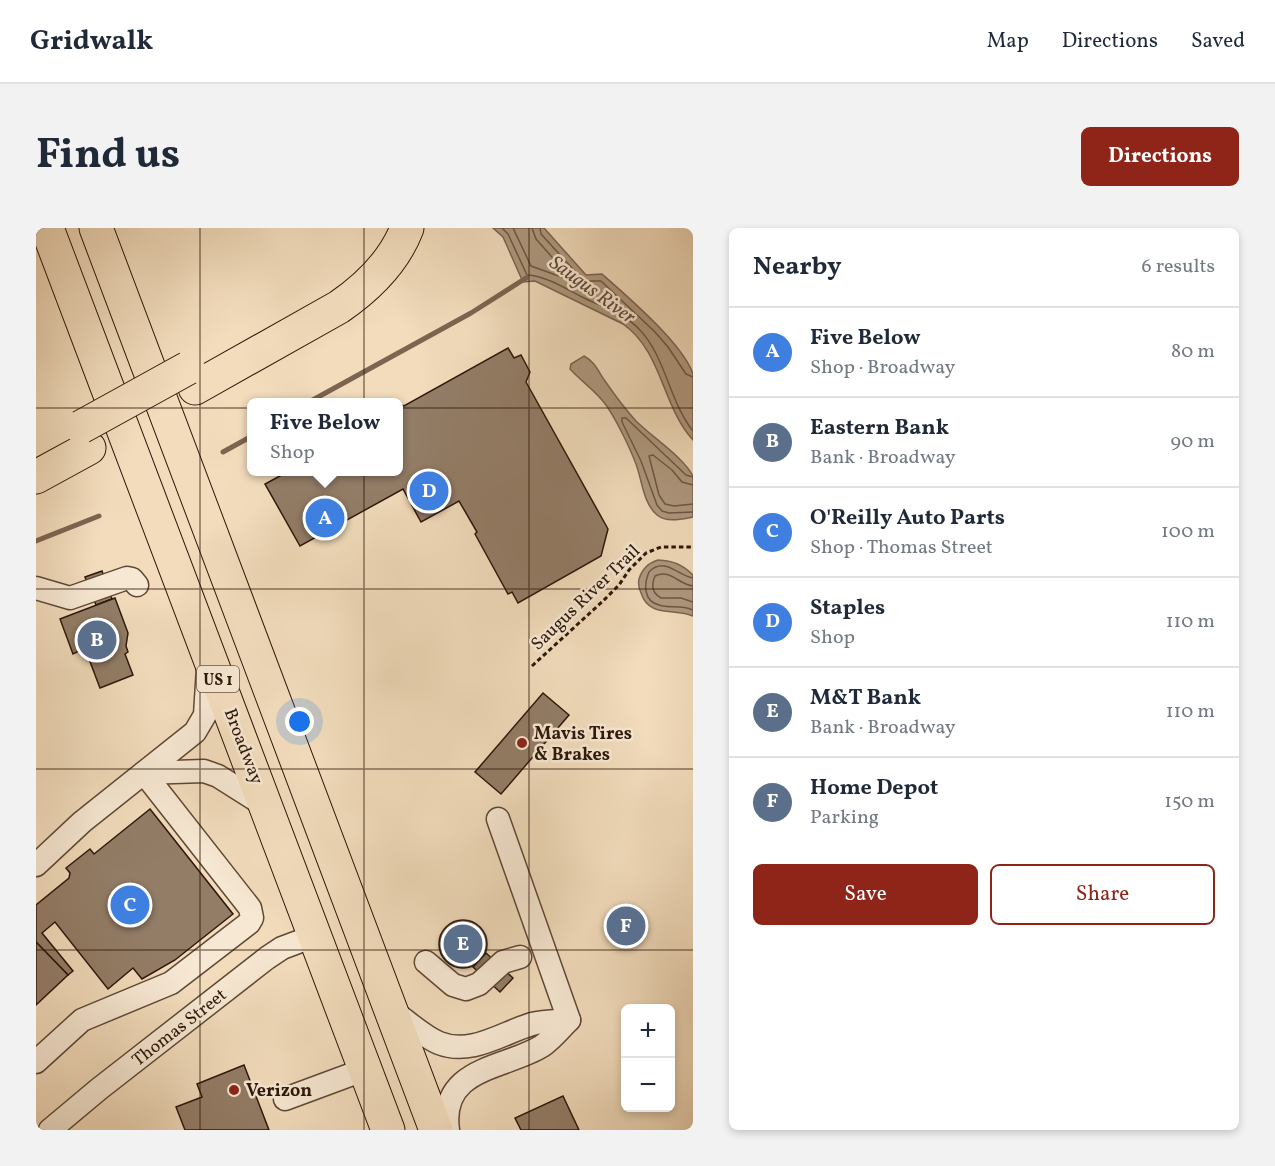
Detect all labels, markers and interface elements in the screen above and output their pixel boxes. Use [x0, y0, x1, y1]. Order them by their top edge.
text: Gridwalk [30, 22, 153, 61]
text: Map [987, 27, 1029, 56]
text: Directions [1062, 27, 1158, 56]
text: Saved [1191, 27, 1245, 56]
text: Find us [36, 127, 180, 186]
button: Directions [1081, 127, 1239, 186]
text: Nearby [753, 249, 842, 285]
water label: Saugus River [543, 250, 641, 332]
text: 6 results [1142, 253, 1215, 281]
text: Five Below [810, 323, 921, 354]
text: A [765, 338, 780, 366]
text: 80 m [1171, 338, 1215, 366]
text: Shop · Broadway [810, 354, 955, 382]
popup [247, 398, 403, 476]
text: Five Below [270, 408, 380, 439]
text: Eastern Bank [810, 413, 949, 444]
text: B [766, 428, 779, 456]
text: 90 m [1171, 428, 1215, 456]
text: Shop [270, 439, 315, 467]
text: Bank · Broadway [810, 444, 956, 472]
pin: D [410, 468, 448, 514]
pin: A [306, 496, 344, 540]
text: O'Reilly Auto Parts [810, 503, 1005, 534]
text: C [766, 518, 779, 546]
text: 100 m [1161, 518, 1215, 546]
text: Shop · Thomas Street [810, 534, 993, 562]
street label: Saugus River Trail [526, 539, 646, 657]
text: Staples [810, 593, 885, 624]
text: D [765, 608, 780, 636]
text: 110 m [1166, 608, 1215, 636]
pin: B [78, 618, 116, 662]
text: Shop [810, 624, 855, 652]
road number: US 1 [197, 666, 239, 692]
text: M&T Bank [810, 683, 921, 714]
text: E [766, 698, 779, 726]
text: 110 m [1166, 698, 1215, 726]
street label: Broadway [217, 705, 269, 788]
your location [285, 707, 314, 736]
text: Bank · Broadway [810, 714, 956, 742]
place label: Mavis Tires & Brakes [534, 722, 632, 768]
marker: Mavis Tires & Brakes [515, 736, 529, 750]
text: Home Depot [810, 773, 938, 804]
text: F [767, 788, 778, 816]
text: 150 m [1164, 788, 1215, 816]
text: Parking [810, 804, 879, 832]
button: Save [753, 864, 978, 925]
button: Share [990, 864, 1215, 925]
pin: C [110, 882, 149, 928]
pin: F [606, 904, 646, 948]
pin: E [444, 922, 482, 966]
street label: Thomas Street [127, 983, 232, 1073]
map controls [621, 1004, 675, 1112]
button: + [621, 1004, 675, 1058]
button: − [621, 1058, 675, 1112]
place label: Verizon [246, 1079, 312, 1104]
marker: Verizon [227, 1083, 241, 1097]

